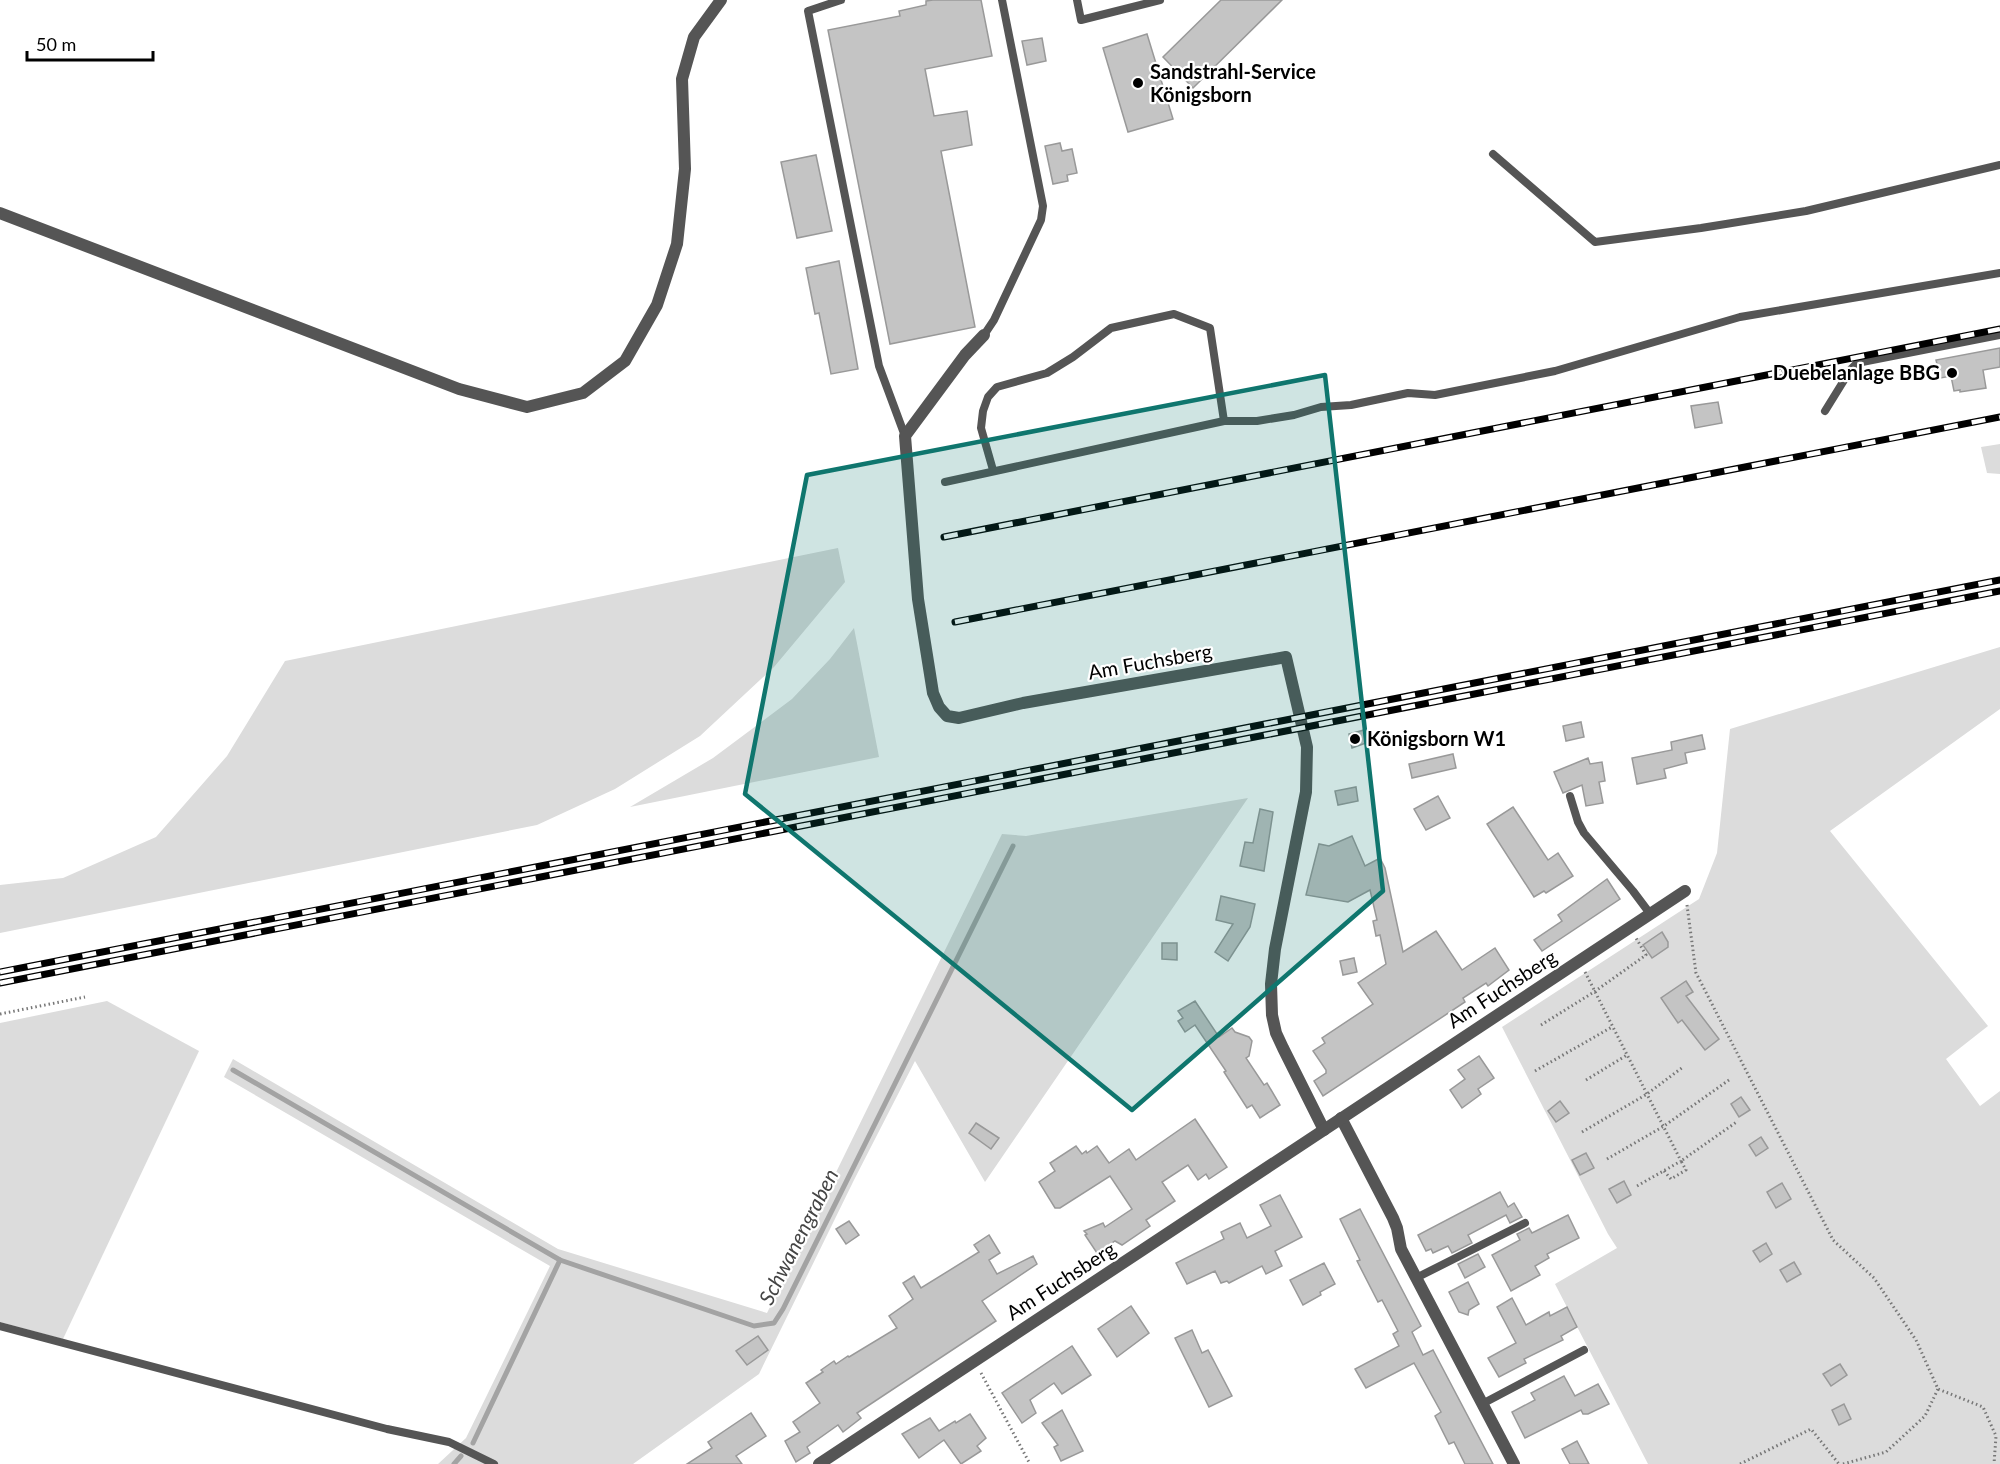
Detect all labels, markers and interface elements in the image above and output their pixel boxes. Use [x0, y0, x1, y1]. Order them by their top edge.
scale bar [27, 24, 153, 62]
text: 50 m [36, 33, 76, 55]
place label: Sandstrahl-Service Königsborn [1150, 59, 1316, 106]
marker: Sandstrahl-Service Königsborn [1131, 76, 1145, 90]
place label: Duebelanlage BBG [1773, 360, 1940, 384]
marker: Duebelanlage BBG [1945, 366, 1959, 380]
street label: Am Fuchsberg [1086, 638, 1214, 684]
place label: Königsborn W1 [1367, 726, 1506, 750]
marker: Königsborn W1 [1348, 732, 1362, 746]
street label: Am Fuchsberg [1442, 944, 1561, 1032]
water label: Schwanengraben [753, 1164, 843, 1308]
street label: Am Fuchsberg [1001, 1236, 1120, 1324]

